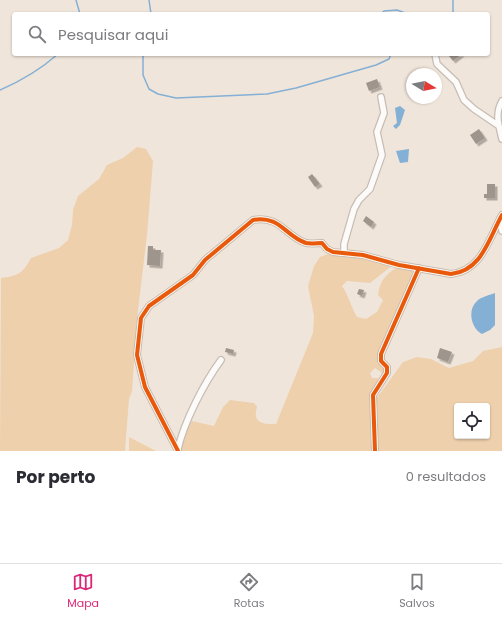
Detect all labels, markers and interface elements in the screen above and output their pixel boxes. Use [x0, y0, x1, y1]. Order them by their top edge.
search box [12, 12, 490, 56]
icon: search [26, 23, 48, 45]
text: Pesquisar aqui [58, 24, 168, 45]
north arrow [406, 68, 442, 104]
map controls [454, 403, 490, 439]
button: locate [454, 403, 490, 439]
text: Por perto [16, 465, 95, 489]
text: 0 resultados [406, 467, 486, 486]
tab: Mapa [67, 571, 99, 612]
tab: Rotas [234, 571, 265, 612]
tab: Salvos [399, 571, 435, 612]

